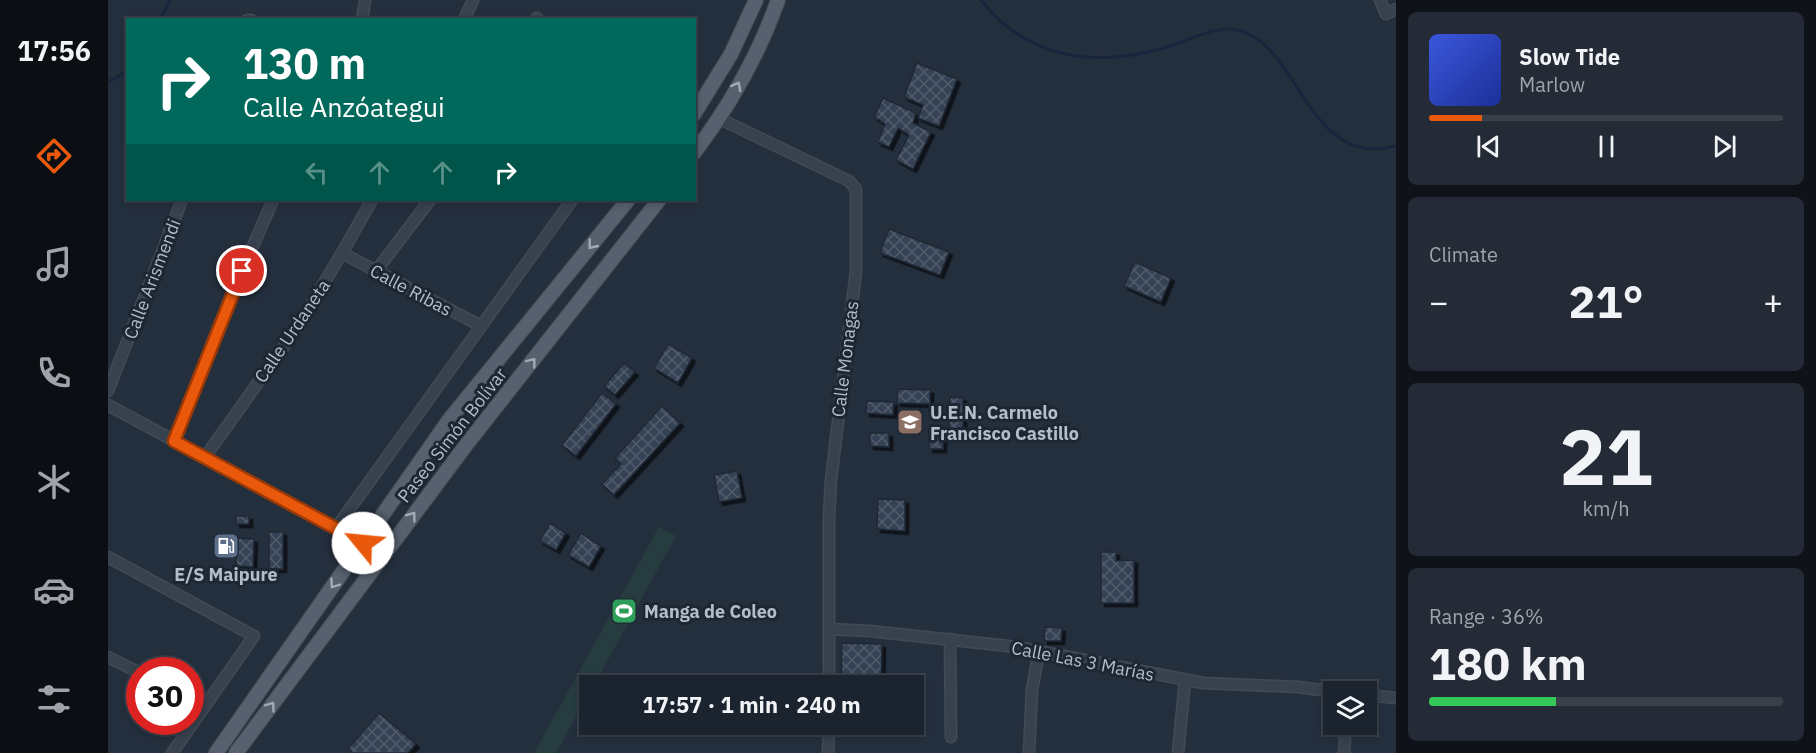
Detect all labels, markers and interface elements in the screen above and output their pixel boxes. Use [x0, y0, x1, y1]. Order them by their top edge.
text: 17:56 [17, 33, 91, 68]
text: 130 m [243, 36, 366, 91]
icon: right [144, 42, 222, 120]
text: Slow Tide [1519, 42, 1620, 71]
text: Marlow [1519, 71, 1585, 98]
one-way arrow [730, 82, 741, 92]
text: Calle Anzóategui [243, 89, 445, 124]
icon: previous [1472, 130, 1505, 163]
icon: pause [1590, 130, 1623, 163]
icon: next [1708, 130, 1741, 163]
icon: directions [33, 135, 75, 177]
icon: left [300, 156, 333, 189]
icon: ahead [363, 156, 396, 189]
icon: ahead [426, 156, 459, 189]
icon: right [489, 156, 522, 189]
street label: Calle Arismendi [119, 216, 185, 342]
one-way arrow [588, 238, 599, 249]
text: Climate [1429, 241, 1498, 268]
icon: music [33, 243, 75, 285]
pin [216, 245, 267, 296]
icon: arrive [225, 254, 258, 287]
street label: Calle Ribas [366, 259, 456, 321]
text: 21° [1568, 272, 1644, 330]
street label: Calle Urdaneta [249, 275, 335, 387]
text: − [1429, 280, 1449, 323]
text: + [1763, 280, 1783, 323]
street label: Calle Monagas [826, 300, 864, 418]
icon: phone [33, 352, 75, 394]
one-way arrow [524, 357, 535, 368]
street label: Paseo Simón Bolívar [392, 363, 512, 507]
place label: U.E.N. Carmelo Francisco Castillo [930, 401, 1079, 445]
text: 21 [1559, 405, 1653, 506]
school or university icon: U.E.N. Carmelo Francisco Castillo [895, 407, 925, 437]
icon: climate [33, 461, 75, 503]
text: km/h [1582, 495, 1630, 522]
position arrow [331, 511, 395, 575]
one-way arrow [405, 511, 416, 522]
fuel station icon: E/S Maipure [211, 531, 241, 561]
place label: E/S Maipure [174, 563, 278, 586]
icon: car [33, 569, 75, 611]
one-way arrow [330, 578, 341, 589]
sports icon: Manga de Coleo [609, 596, 639, 626]
place label: Manga de Coleo [644, 600, 777, 623]
text: Range · 36% [1429, 603, 1544, 630]
text: 180 km [1429, 634, 1587, 692]
street label: Calle Las 3 Marías [1010, 636, 1156, 686]
speed limit sign: 30 [126, 657, 204, 735]
icon: filters [33, 678, 75, 720]
map controls [1323, 681, 1377, 735]
button: layers [1323, 681, 1377, 735]
text: 17:57 · 1 min · 240 m [642, 690, 861, 719]
one-way arrow [264, 701, 275, 712]

